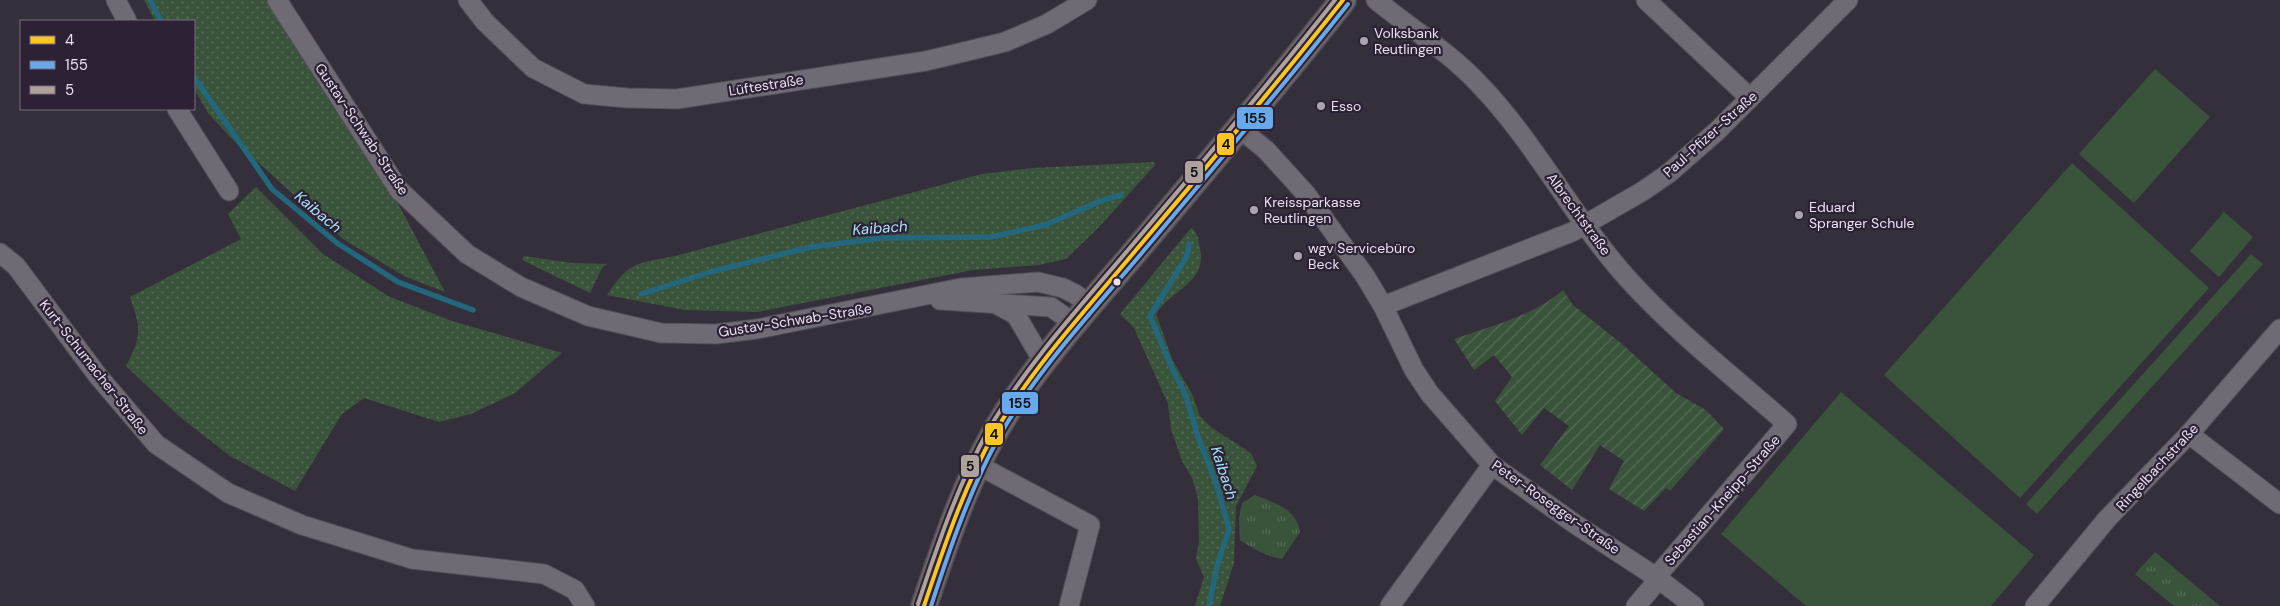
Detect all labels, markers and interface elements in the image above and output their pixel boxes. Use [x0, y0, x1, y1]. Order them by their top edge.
legend [20, 20, 195, 110]
place label: Volksbank Reutlingen [1374, 24, 1441, 58]
text: 4 [65, 30, 74, 50]
marker: Volksbank Reutlingen [1358, 35, 1370, 47]
text: 155 [65, 55, 88, 75]
street label: Gustav-Schwab-Straße [311, 60, 413, 198]
street label: Lüftestraße [727, 70, 805, 100]
text: 5 [65, 80, 74, 100]
street label: Paul-Pfizer-Straße [1659, 87, 1761, 181]
place label: Esso [1331, 97, 1361, 115]
marker: Esso [1315, 100, 1327, 112]
line badge: 155 [1236, 106, 1274, 130]
text: 155 [1244, 109, 1266, 127]
line badge: 4 [1216, 132, 1235, 156]
text: 4 [1221, 135, 1231, 153]
line badge: 5 [1184, 160, 1204, 184]
text: 5 [1190, 163, 1198, 181]
street label: Albrechtstraße [1543, 169, 1615, 259]
water label: Kaibach [290, 187, 346, 238]
place label: Kreissparkasse Reutlingen [1264, 193, 1361, 227]
place label: Eduard Spranger Schule [1809, 198, 1914, 232]
marker: Kreissparkasse Reutlingen [1248, 204, 1260, 216]
marker: Eduard Spranger Schule [1793, 209, 1805, 221]
water label: Kaibach [852, 216, 909, 240]
place label: wgv Servicebüro Beck [1308, 239, 1415, 273]
marker: wgv Servicebüro Beck [1292, 250, 1304, 262]
unlabelled marker [1112, 277, 1122, 287]
street label: Kurt-Schumacher-Straße [36, 296, 152, 438]
street label: Gustav-Schwab-Straße [717, 299, 873, 341]
line badge: 155 [1001, 391, 1039, 415]
text: 155 [1009, 394, 1031, 412]
street label: Ringelbachstraße [2112, 420, 2202, 514]
line badge: 4 [984, 422, 1004, 446]
text: 4 [989, 425, 999, 443]
street label: Sebastian-Kneipp-Straße [1660, 431, 1784, 569]
water label: Kaibach [1206, 444, 1242, 503]
line badge: 5 [960, 454, 980, 478]
street label: Peter-Rosegger-Straße [1489, 456, 1623, 558]
text: 5 [966, 457, 974, 475]

